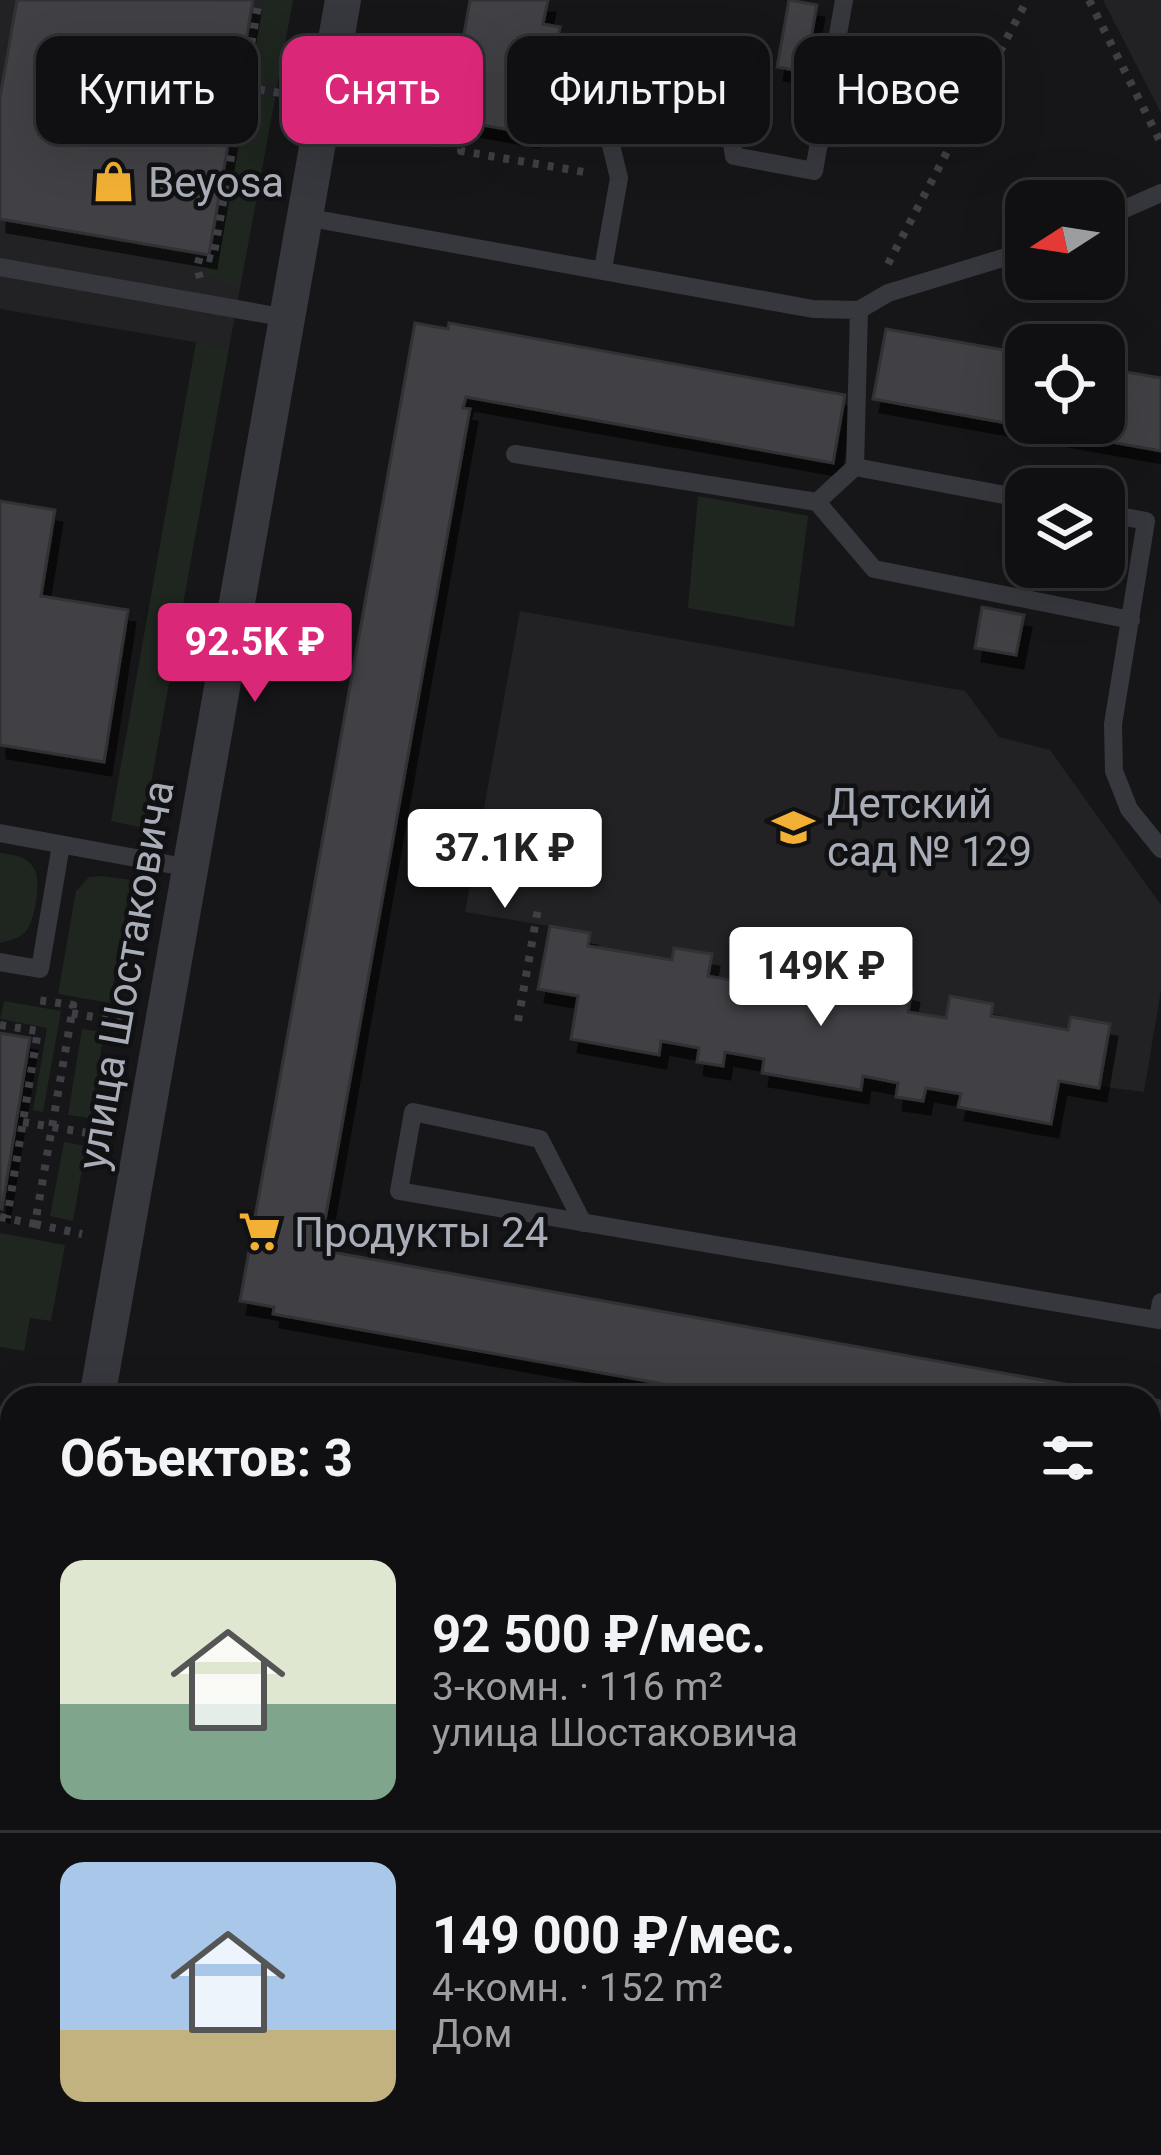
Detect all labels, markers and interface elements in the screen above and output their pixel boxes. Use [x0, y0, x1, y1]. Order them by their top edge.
chip: Купить [36, 36, 258, 144]
chip: Снять [282, 36, 483, 144]
chip: Фильтры [507, 36, 770, 144]
chip: Новое [794, 36, 1002, 144]
place label: Beyosa [148, 158, 284, 207]
shop icon: Beyosa [91, 159, 137, 205]
north arrow [1005, 180, 1125, 300]
map controls [1005, 180, 1125, 588]
button: locate [1005, 324, 1125, 444]
button: layers [1005, 468, 1125, 588]
pin: 92.5K ₽ [144, 603, 366, 705]
text: 92.5K ₽ [185, 619, 325, 665]
street label: улица Шостаковича [67, 777, 184, 1173]
place label: Детский сад № 129 [827, 779, 1032, 876]
school or university icon: Детский сад № 129 [770, 804, 816, 850]
pin: 37.1K ₽ [394, 809, 616, 911]
text: 37.1K ₽ [435, 825, 575, 871]
pin: 149K ₽ [723, 927, 919, 1029]
text: 149K ₽ [756, 943, 886, 989]
place label: Продукты 24 [294, 1208, 548, 1257]
supermarket icon: Продукты 24 [237, 1209, 283, 1255]
icon: filters [1035, 1425, 1101, 1491]
text: Объектов: 3 [60, 1429, 353, 1488]
text: 92 500 ₽/мес. [432, 1605, 766, 1664]
icon: home [156, 1608, 300, 1752]
text: 3-комн. · 116 m² [432, 1664, 723, 1710]
text: улица Шостаковича [432, 1710, 798, 1756]
text: 149 000 ₽/мес. [432, 1906, 795, 1965]
icon: home [156, 1910, 300, 2054]
text: 4-комн. · 152 m² [432, 1965, 723, 2011]
text: Дом [432, 2011, 513, 2057]

